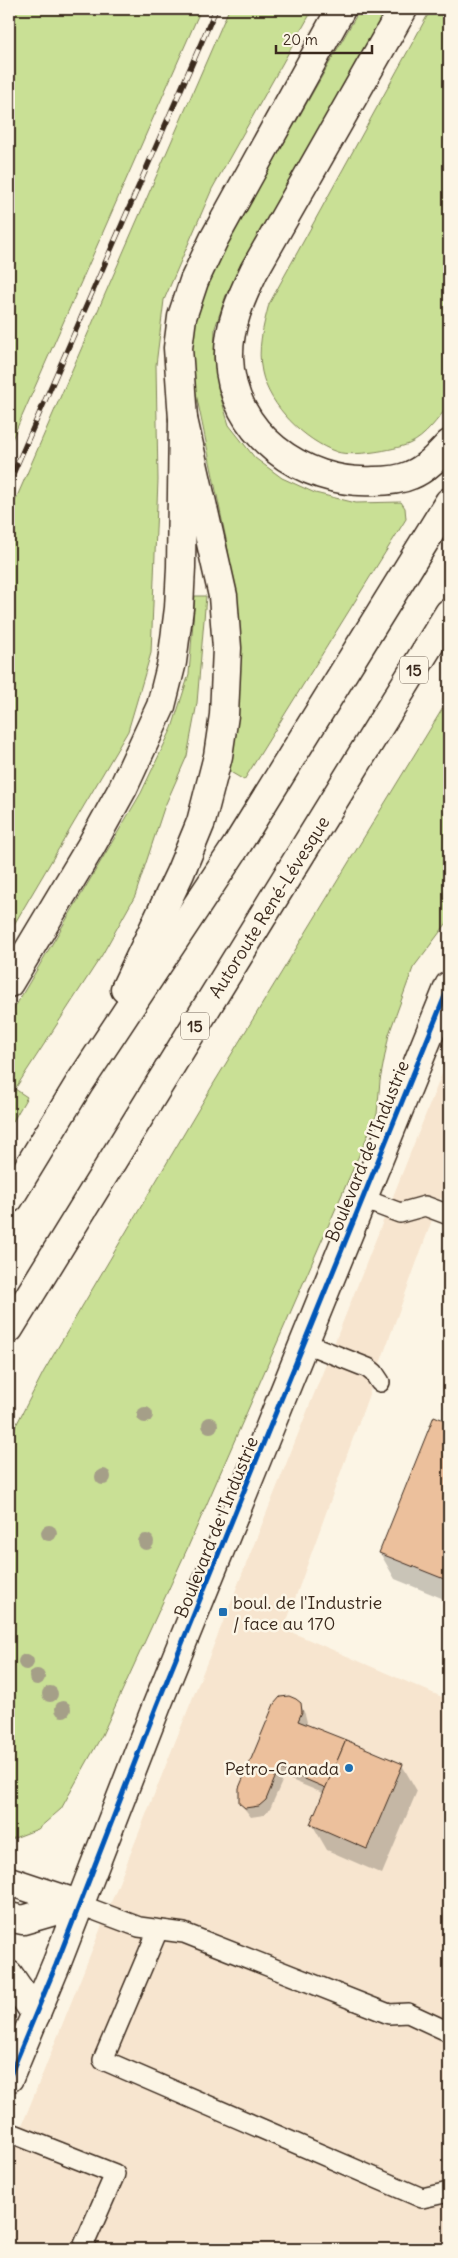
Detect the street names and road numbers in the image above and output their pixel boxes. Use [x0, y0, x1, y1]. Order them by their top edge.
road number: 15 [400, 656, 428, 684]
street label: Autoroute René-Lévesque [204, 812, 334, 1002]
road number: 15 [181, 1012, 209, 1040]
street label: Boulevard de l'Industrie [320, 1057, 414, 1245]
street label: Boulevard de l'Industrie [169, 1433, 263, 1621]

